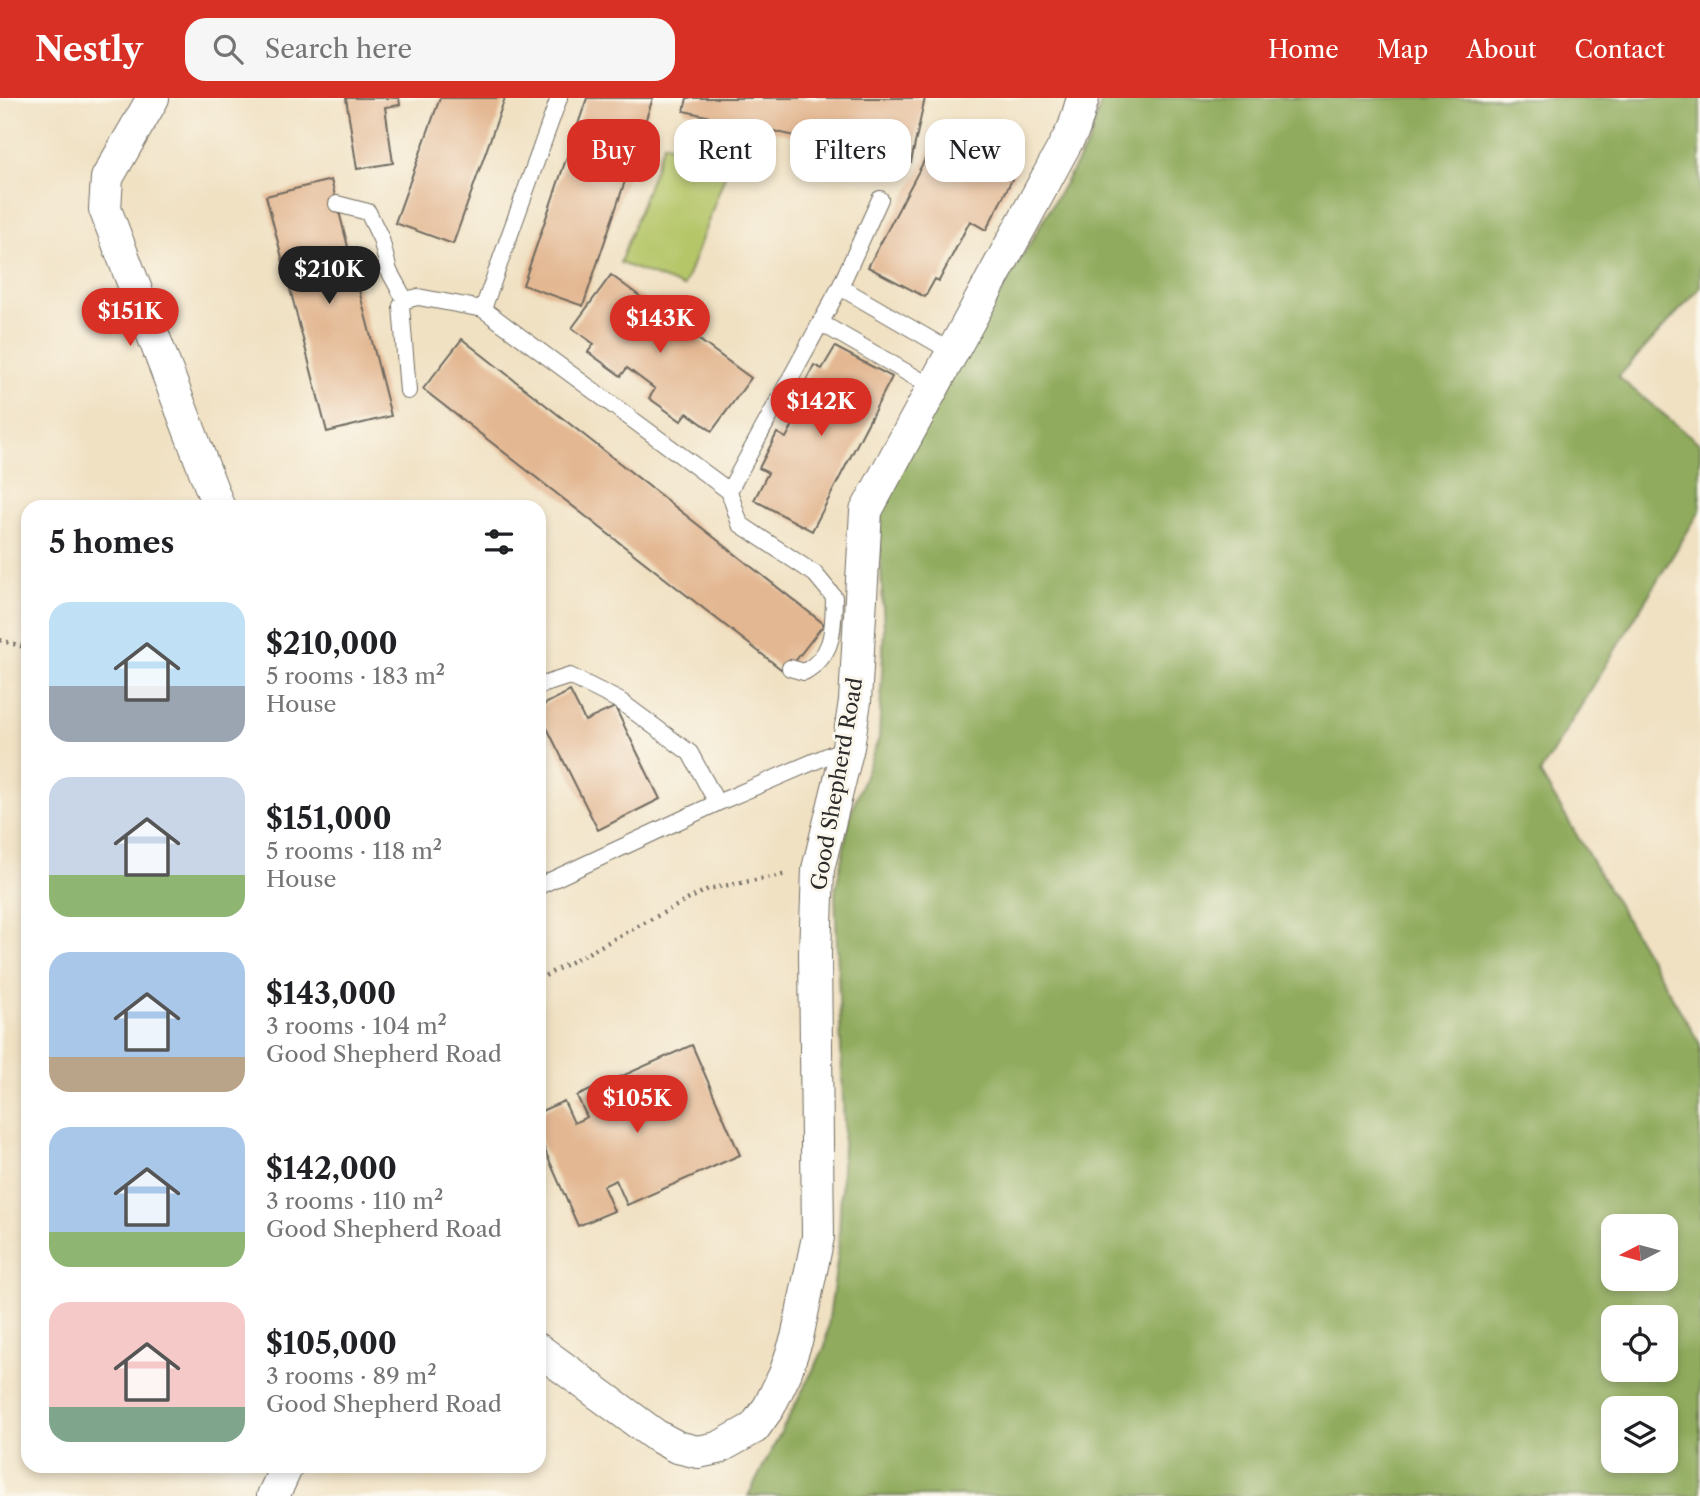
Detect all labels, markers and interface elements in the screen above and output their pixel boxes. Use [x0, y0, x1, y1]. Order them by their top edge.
search box [185, 18, 675, 81]
text: Nestly [35, 29, 143, 70]
icon: search [209, 30, 247, 68]
text: Search here [265, 33, 412, 65]
text: Home [1268, 35, 1339, 64]
text: Map [1377, 35, 1428, 64]
text: About [1466, 35, 1537, 64]
text: Contact [1575, 35, 1665, 64]
chip: Buy [567, 119, 660, 182]
chip: Rent [674, 119, 776, 182]
chip: Filters [790, 119, 911, 182]
chip: New [925, 119, 1025, 182]
pin: $210K [280, 246, 378, 306]
text: $210K [294, 255, 364, 283]
pin: $151K [81, 288, 179, 348]
pin: $143K [611, 296, 709, 355]
text: $151K [98, 297, 162, 325]
text: $143K [626, 304, 694, 332]
pin: $142K [772, 378, 870, 438]
text: $142K [787, 387, 855, 415]
icon: filters [480, 523, 518, 561]
text: 5 homes [49, 524, 174, 561]
text: $210,000 [266, 625, 398, 662]
icon: home [105, 630, 189, 714]
text: 5 rooms · 183 m² [266, 662, 445, 690]
street label: Good Shepherd Road [806, 676, 868, 892]
text: House [266, 690, 336, 718]
text: $151,000 [266, 800, 392, 837]
icon: home [105, 805, 189, 889]
text: 5 rooms · 118 m² [266, 837, 442, 865]
text: House [266, 865, 336, 893]
text: $143,000 [266, 975, 396, 1012]
icon: home [105, 980, 189, 1064]
text: 3 rooms · 104 m² [266, 1012, 447, 1040]
text: Good Shepherd Road [266, 1040, 502, 1068]
pin: $105K [588, 1076, 686, 1135]
text: $105K [603, 1084, 671, 1112]
text: $142,000 [266, 1150, 397, 1187]
icon: home [105, 1155, 189, 1239]
text: 3 rooms · 110 m² [266, 1187, 443, 1215]
north arrow [1601, 1214, 1678, 1292]
map controls [1601, 1214, 1678, 1473]
text: Good Shepherd Road [266, 1215, 502, 1243]
button: locate [1601, 1305, 1678, 1382]
text: $105,000 [266, 1325, 397, 1362]
icon: home [105, 1330, 189, 1414]
text: 3 rooms · 89 m² [266, 1362, 437, 1390]
text: Good Shepherd Road [266, 1390, 502, 1418]
button: layers [1601, 1396, 1678, 1473]

